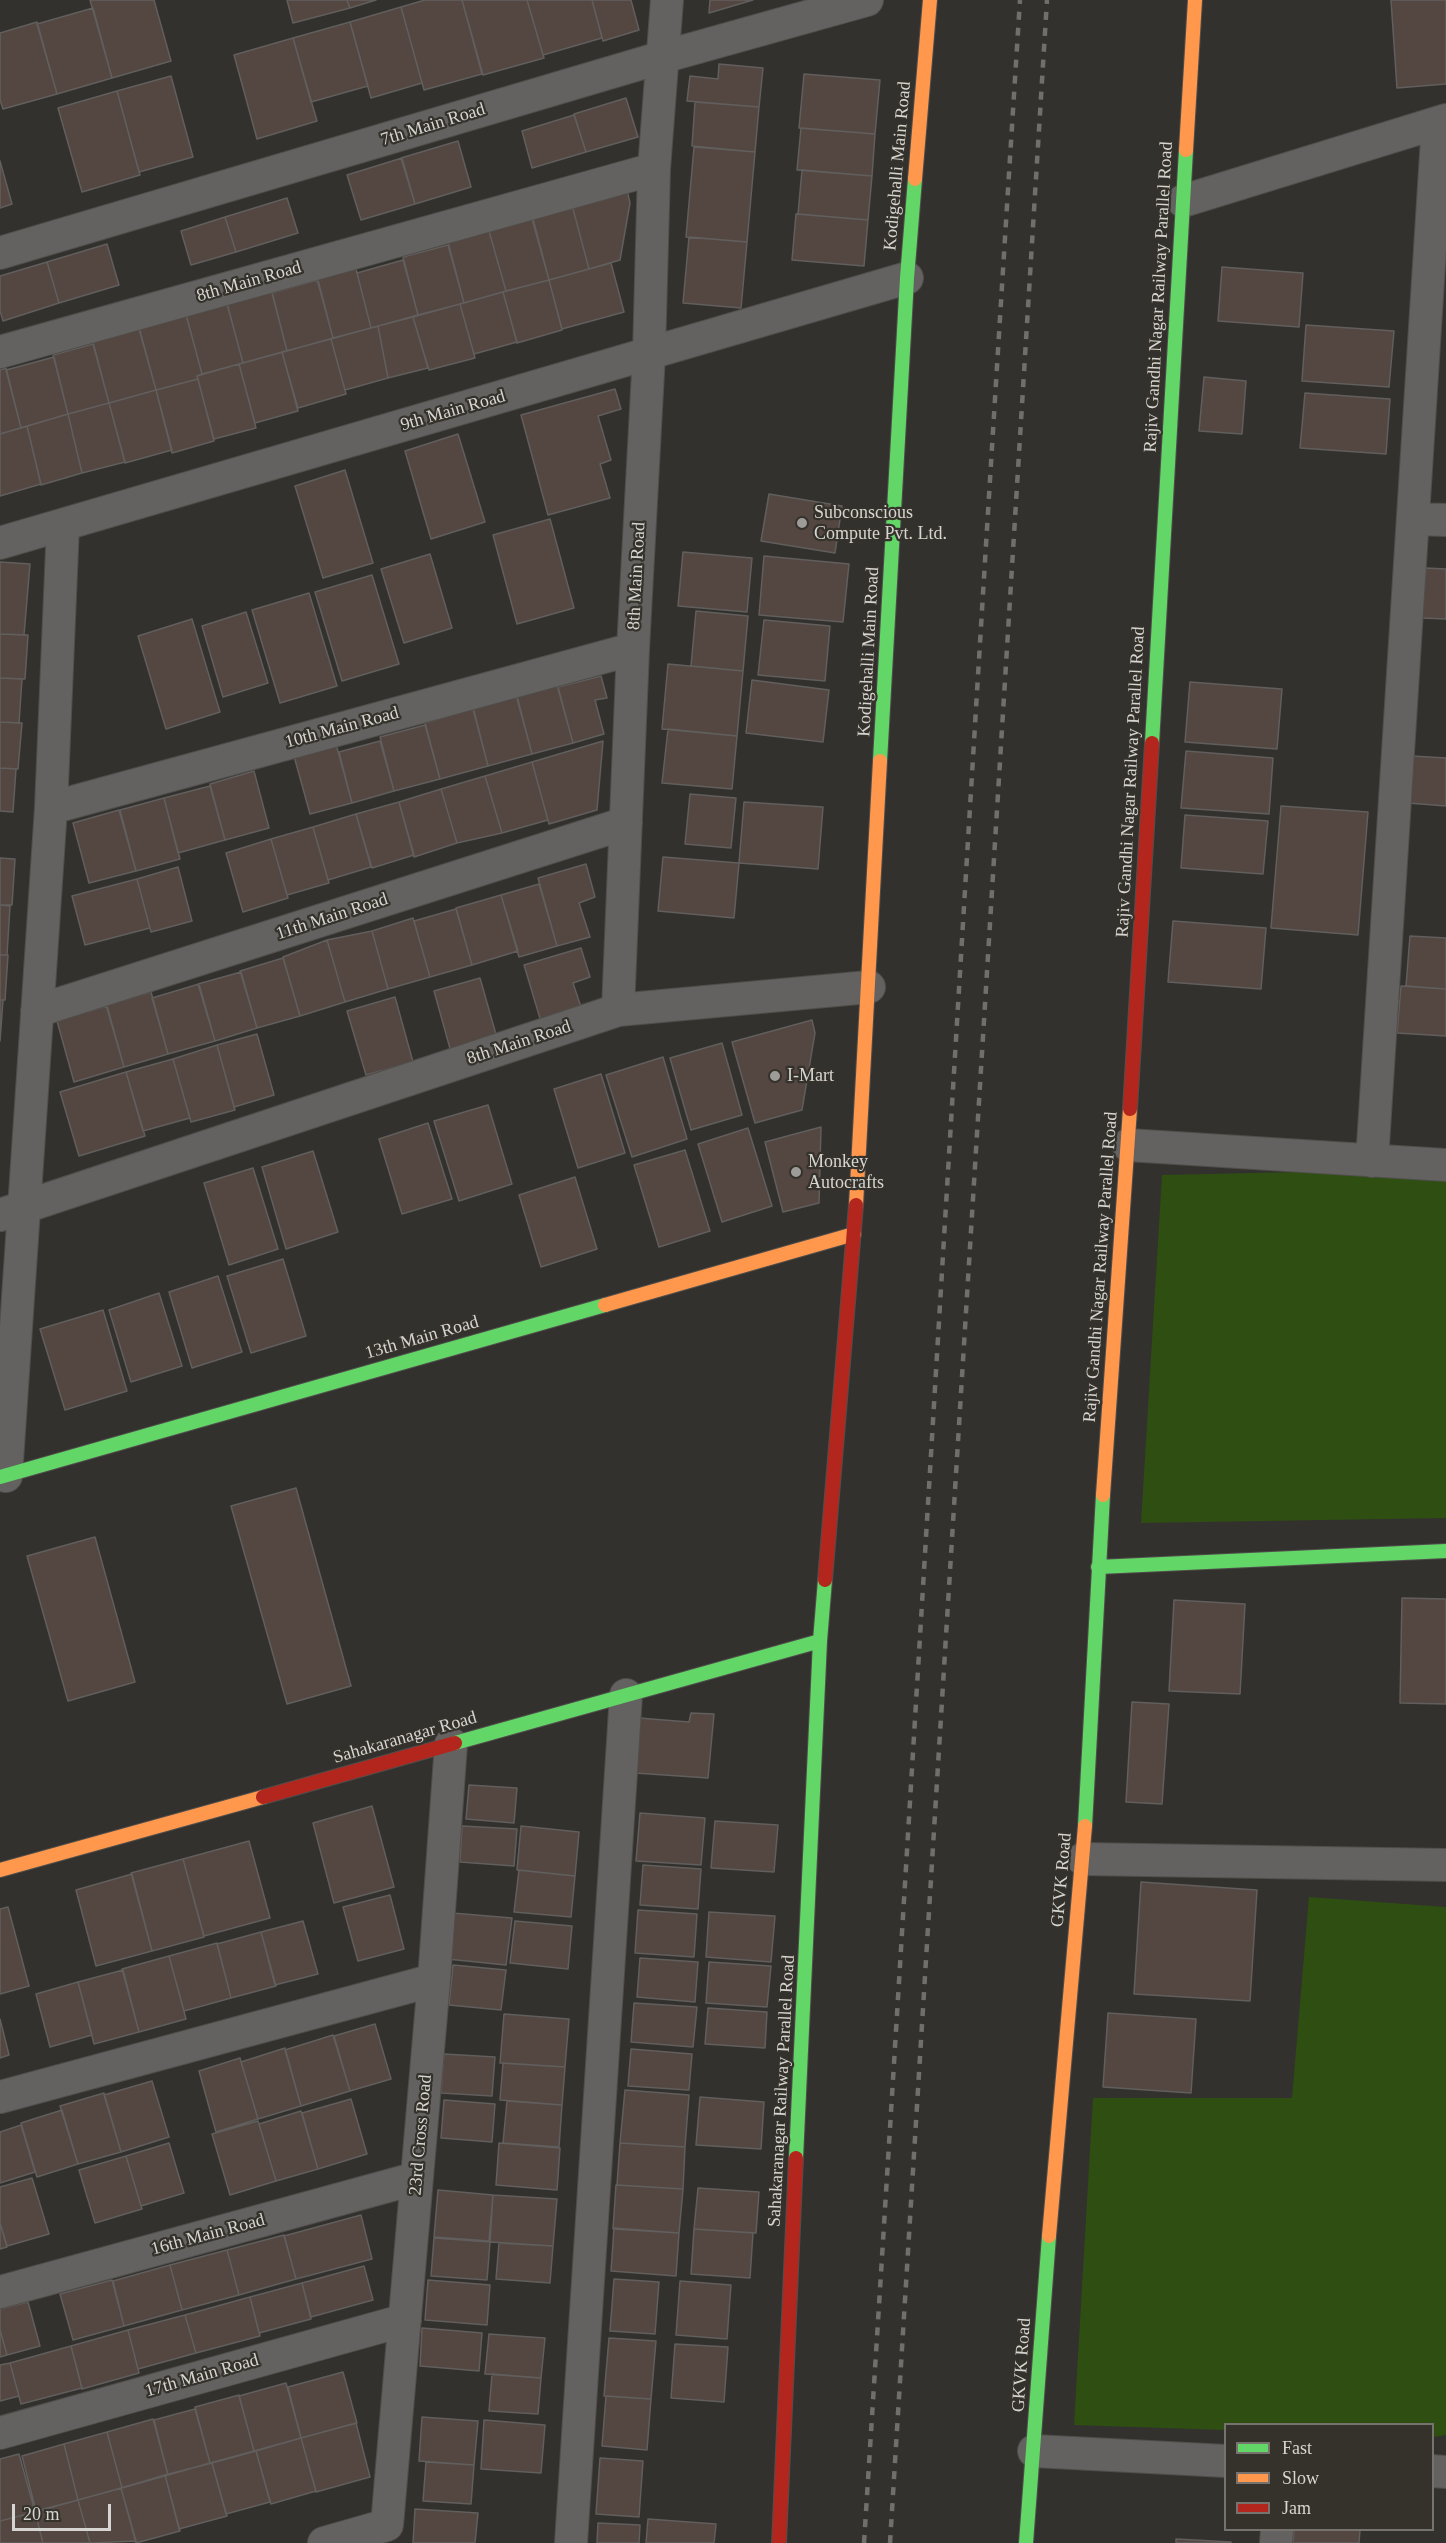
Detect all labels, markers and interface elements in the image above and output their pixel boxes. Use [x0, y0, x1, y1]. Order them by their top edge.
street label: Kodigehalli Main Road [880, 80, 916, 252]
street label: 7th Main Road [378, 99, 488, 151]
street label: Rajiv Gandhi Nagar Railway Parallel Road [1140, 141, 1178, 453]
street label: 8th Main Road [194, 257, 304, 307]
street label: 9th Main Road [398, 386, 508, 436]
place label: Subconscious Compute Pvt. Ltd. [814, 502, 947, 544]
marker: Subconscious Compute Pvt. Ltd. [795, 516, 809, 530]
street label: 8th Main Road [623, 522, 651, 630]
street label: Kodigehalli Main Road [854, 567, 884, 737]
street label: Rajiv Gandhi Nagar Railway Parallel Road [1112, 626, 1150, 938]
street label: 10th Main Road [283, 702, 401, 754]
street label: 11th Main Road [273, 889, 391, 945]
street label: 8th Main Road [464, 1016, 574, 1070]
place label: I-Mart [787, 1065, 834, 1087]
marker: I-Mart [768, 1069, 782, 1083]
street label: Rajiv Gandhi Nagar Railway Parallel Road [1079, 1111, 1123, 1423]
place label: Monkey Autocrafts [808, 1151, 884, 1194]
marker: Monkey Autocrafts [789, 1165, 803, 1179]
street label: 13th Main Road [363, 1311, 481, 1365]
street label: Sahakaranagar Road [331, 1707, 479, 1769]
street label: GKVK Road [1047, 1832, 1077, 1928]
street label: Sahakaranagar Railway Parallel Road [764, 1954, 800, 2228]
street label: 23rd Cross Road [405, 2074, 437, 2196]
street label: 16th Main Road [149, 2209, 267, 2261]
street label: GKVK Road [1008, 2317, 1036, 2413]
street label: 17th Main Road [143, 2349, 261, 2403]
legend [1224, 2423, 1434, 2531]
text: Fast [1282, 2438, 1312, 2458]
text: Slow [1282, 2468, 1319, 2488]
scale bar [15, 2492, 114, 2530]
text: Jam [1282, 2498, 1311, 2518]
text: 20 m [23, 2504, 60, 2524]

